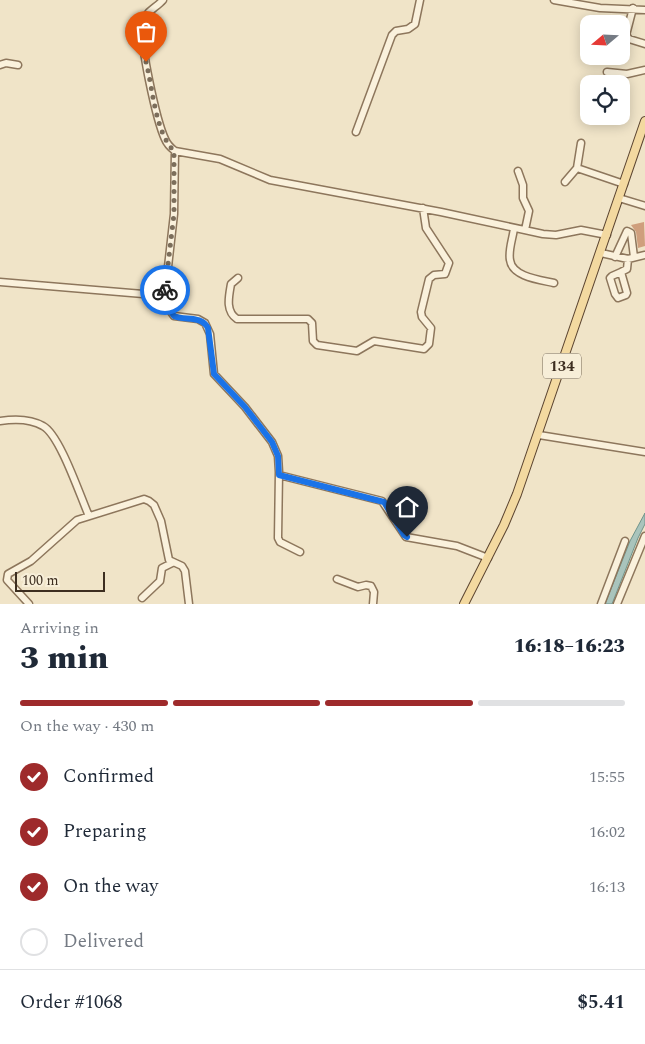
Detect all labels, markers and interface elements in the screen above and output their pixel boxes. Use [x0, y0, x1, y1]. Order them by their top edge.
pin [125, 11, 167, 62]
north arrow [580, 15, 630, 65]
map controls [580, 15, 630, 125]
icon: bag [132, 18, 160, 46]
button: locate [580, 75, 630, 125]
courier [140, 265, 190, 315]
icon: bike [151, 276, 179, 304]
road number: 134 [543, 354, 581, 378]
pin [386, 486, 428, 537]
icon: home [393, 493, 421, 521]
scale bar [15, 569, 105, 592]
text: 100 m [22, 570, 59, 591]
text: Arriving in [20, 616, 99, 640]
text: 16:18–16:23 [514, 632, 625, 661]
text: 3 min [20, 634, 108, 683]
text: On the way · 430 m [20, 714, 154, 738]
text: Confirmed [63, 762, 154, 791]
icon: check [20, 763, 48, 791]
text: 15:55 [589, 765, 625, 789]
text: Preparing [63, 817, 147, 846]
icon: check [20, 818, 48, 846]
text: 16:02 [589, 820, 625, 844]
text: On the way [63, 872, 159, 901]
icon: check [20, 873, 48, 901]
text: 16:13 [589, 875, 625, 899]
text: Delivered [63, 927, 144, 956]
text: Order #1068 [20, 988, 123, 1017]
text: $5.41 [577, 988, 625, 1017]

